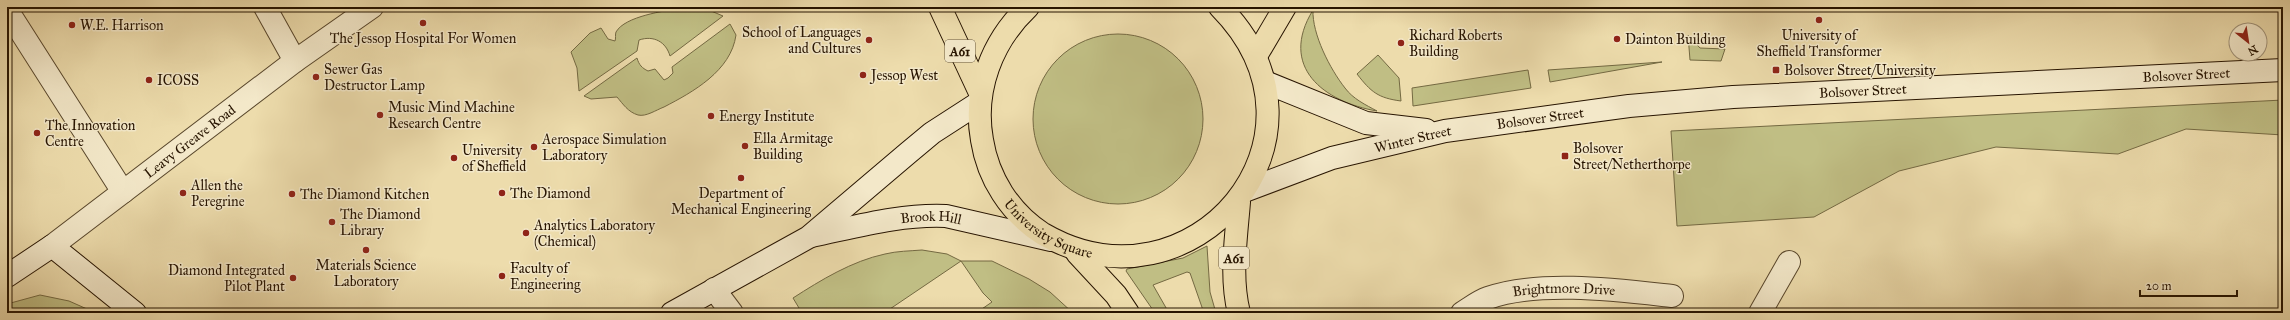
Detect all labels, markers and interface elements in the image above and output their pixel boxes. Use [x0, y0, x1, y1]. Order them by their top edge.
marker: University of Sheffield Transformer [1814, 15, 1824, 25]
place label: W.E. Harrison [80, 17, 164, 34]
marker: The Jessop Hospital For Women [418, 18, 428, 28]
marker: W.E. Harrison [67, 20, 77, 30]
north arrow [2228, 22, 2268, 62]
place label: School of Languages and Cultures [742, 24, 861, 57]
place label: Richard Roberts Building [1409, 27, 1502, 60]
place label: University of Sheffield Transformer [1756, 27, 1882, 60]
place label: The Jessop Hospital For Women [330, 30, 517, 48]
place label: Dainton Building [1625, 31, 1726, 48]
marker: Dainton Building [1612, 34, 1622, 44]
marker: School of Languages and Cultures [864, 35, 874, 45]
marker: Richard Roberts Building [1396, 38, 1406, 48]
road number: A61 [945, 40, 975, 62]
text: N [2245, 42, 2260, 59]
place label: Sewer Gas Destructor Lamp [324, 61, 425, 94]
place label: Bolsover Street/University [1784, 62, 1936, 79]
marker: Bolsover Street/University [1771, 65, 1781, 75]
street label: Bolsover Street [2142, 65, 2231, 86]
place label: Jessop West [869, 67, 938, 85]
marker: Jessop West [858, 70, 868, 80]
place label: ICOSS [157, 72, 199, 89]
marker: Sewer Gas Destructor Lamp [311, 72, 321, 82]
marker: ICOSS [144, 75, 154, 85]
street label: Bolsover Street [1819, 80, 1907, 102]
place label: Music Mind Machine Research Centre [388, 99, 515, 132]
street label: Leavy Greave Road [141, 101, 239, 182]
street label: Bolsover Street [1496, 104, 1585, 133]
place label: Energy Institute [719, 108, 815, 125]
marker: Music Mind Machine Research Centre [375, 110, 385, 120]
marker: Energy Institute [706, 111, 716, 121]
place label: The Innovation Centre [45, 117, 136, 150]
street label: Winter Street [1373, 122, 1452, 157]
marker: The Innovation Centre [32, 128, 42, 138]
place label: Ella Armitage Building [753, 130, 833, 163]
place label: Aerospace Simulation Laboratory [541, 131, 667, 164]
place label: Bolsover Street/Netherthorpe [1573, 140, 1691, 173]
marker: Ella Armitage Building [740, 141, 750, 151]
place label: University of Sheffield [462, 142, 526, 175]
marker: Aerospace Simulation Laboratory [529, 142, 539, 152]
marker: Bolsover Street/Netherthorpe [1560, 151, 1570, 161]
marker: University of Sheffield [449, 153, 459, 163]
marker: Department of Mechanical Engineering [736, 173, 746, 183]
place label: Allen the Peregrine [190, 177, 245, 210]
place label: The Diamond [510, 185, 590, 202]
place label: Department of Mechanical Engineering [671, 185, 812, 218]
place label: The Diamond Kitchen [300, 186, 430, 203]
marker: Allen the Peregrine [178, 188, 188, 198]
marker: The Diamond [497, 188, 507, 198]
marker: The Diamond Kitchen [287, 189, 297, 199]
street label: University Square [1000, 196, 1094, 262]
place label: The Diamond Library [340, 206, 420, 239]
street label: Brook Hill [899, 208, 964, 228]
marker: The Diamond Library [327, 217, 337, 227]
place label: Analytics Laboratory (Chemical) [533, 217, 655, 251]
marker: Analytics Laboratory (Chemical) [521, 228, 531, 238]
marker: Materials Science Laboratory [361, 245, 371, 255]
road number: A61 [1219, 247, 1249, 269]
place label: Materials Science Laboratory [316, 257, 417, 290]
place label: Faculty of Engineering [510, 260, 581, 293]
place label: Diamond Integrated Pilot Plant [168, 262, 285, 295]
marker: Faculty of Engineering [497, 271, 507, 281]
scale bar [2140, 272, 2237, 298]
marker: Diamond Integrated Pilot Plant [288, 273, 298, 283]
text: 20 m [2146, 279, 2172, 293]
street label: Brightmore Drive [1511, 280, 1616, 301]

